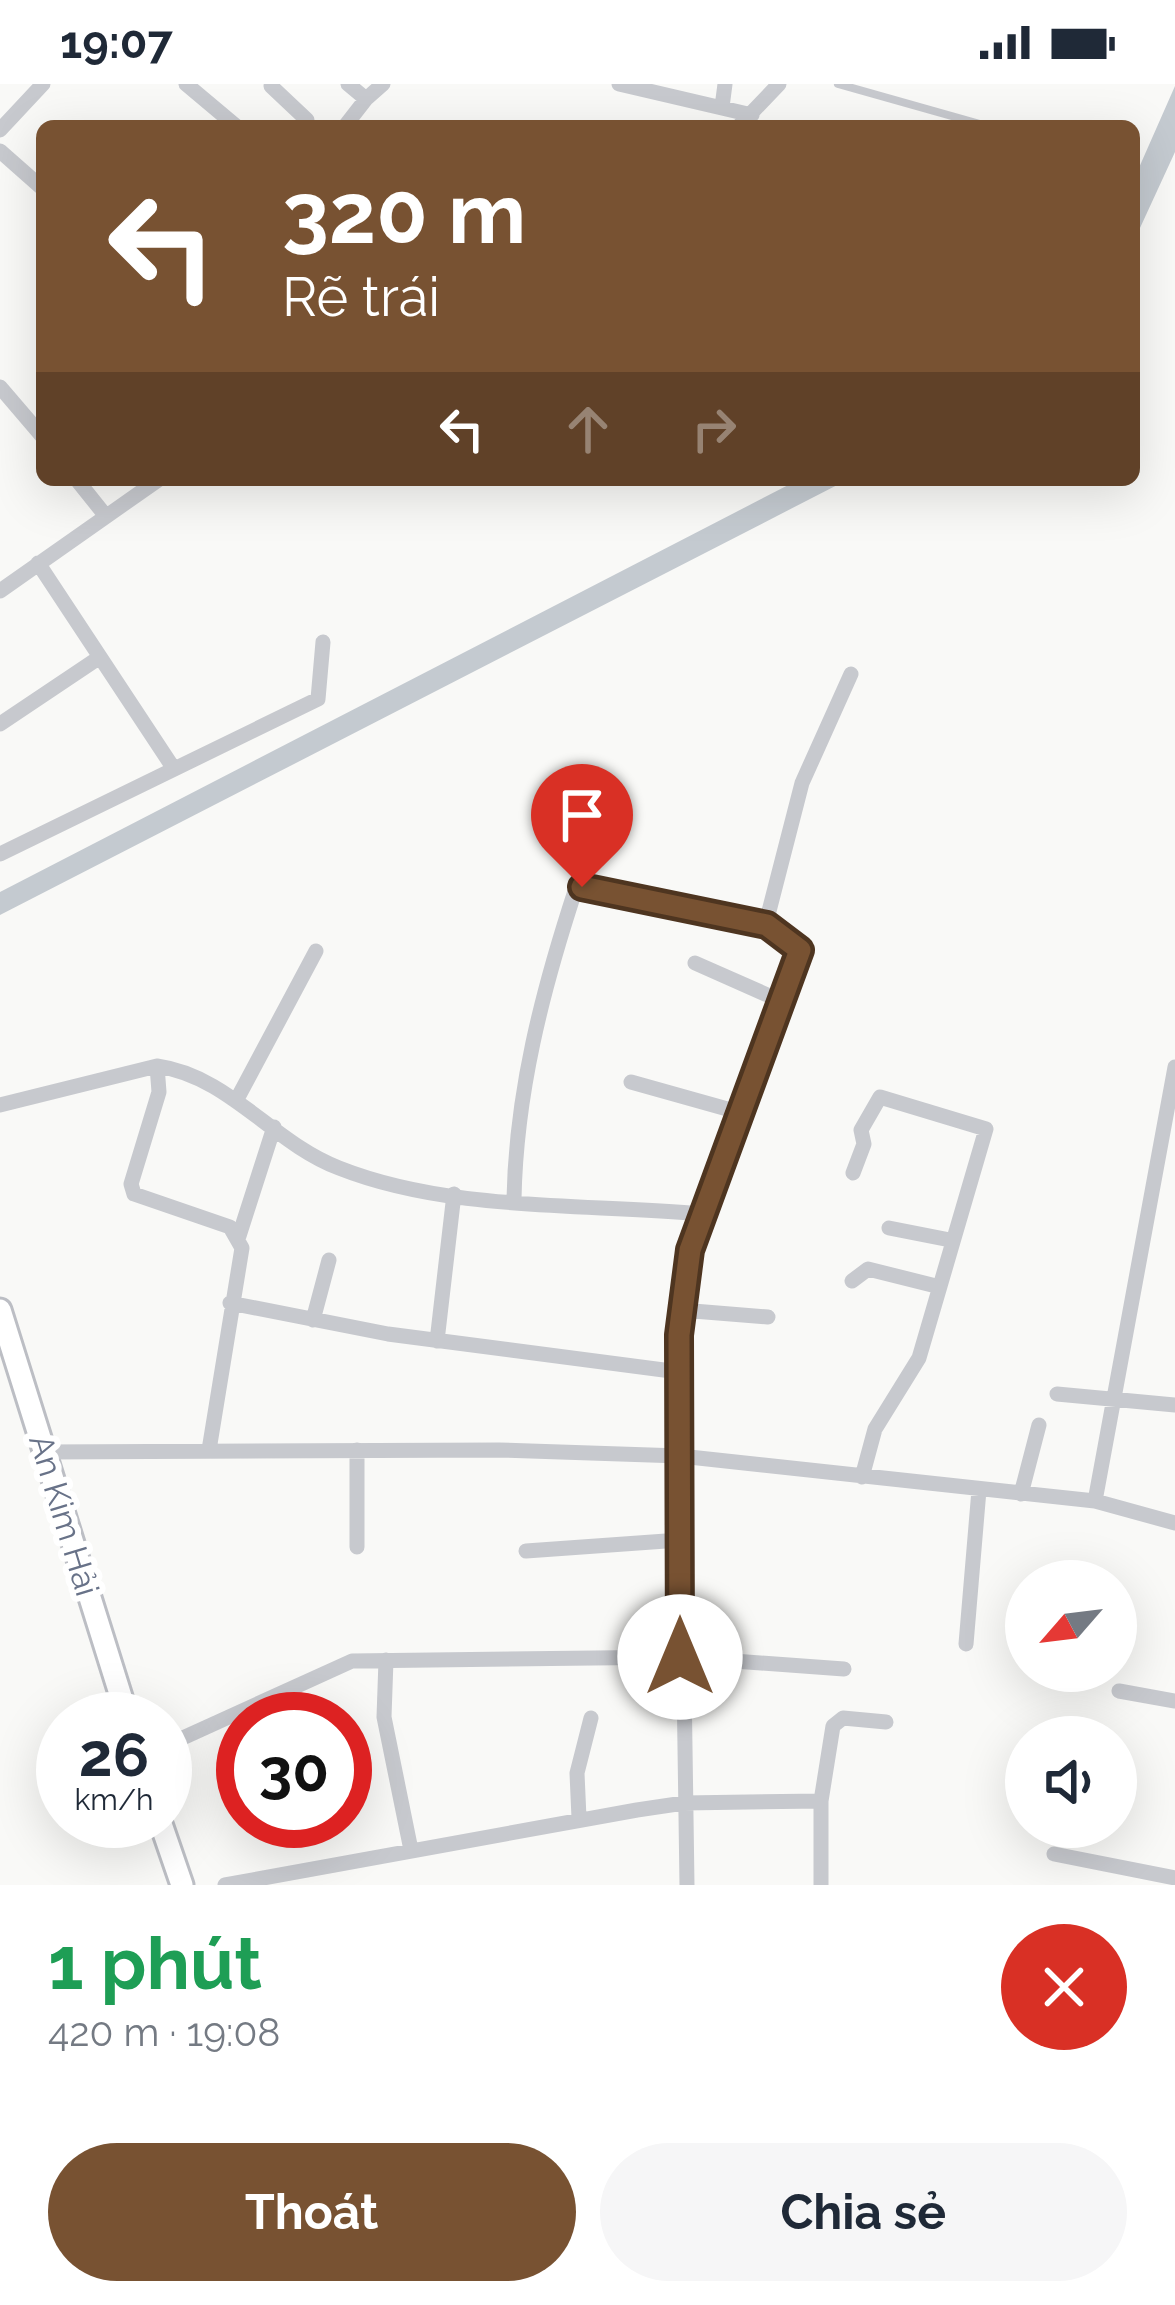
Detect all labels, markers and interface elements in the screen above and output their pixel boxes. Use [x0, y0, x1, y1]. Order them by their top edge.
text: 19:07 [60, 16, 173, 69]
text: 320 m [282, 164, 526, 263]
icon: left [84, 168, 240, 324]
text: Rẽ trái [282, 265, 440, 329]
icon: left [429, 396, 495, 462]
icon: ahead [555, 396, 621, 462]
icon: right [681, 396, 747, 462]
pin [531, 764, 633, 887]
icon: arrive [549, 782, 615, 848]
street label: An Kim Hải [21, 1430, 107, 1600]
north arrow [1005, 1560, 1137, 1692]
map controls [1005, 1560, 1137, 1848]
position arrow [617, 1594, 743, 1720]
speed limit sign: 30 [216, 1692, 372, 1848]
button: sound [1005, 1716, 1137, 1848]
text: 26 [79, 1720, 149, 1790]
text: km/h [74, 1782, 154, 1817]
text: 1 phút [48, 1921, 262, 2006]
button: close [1001, 1924, 1127, 2050]
text: 420 m · 19:08 [48, 2009, 280, 2055]
button: Thoát [48, 2143, 576, 2281]
button: Chia sẻ [600, 2143, 1127, 2281]

